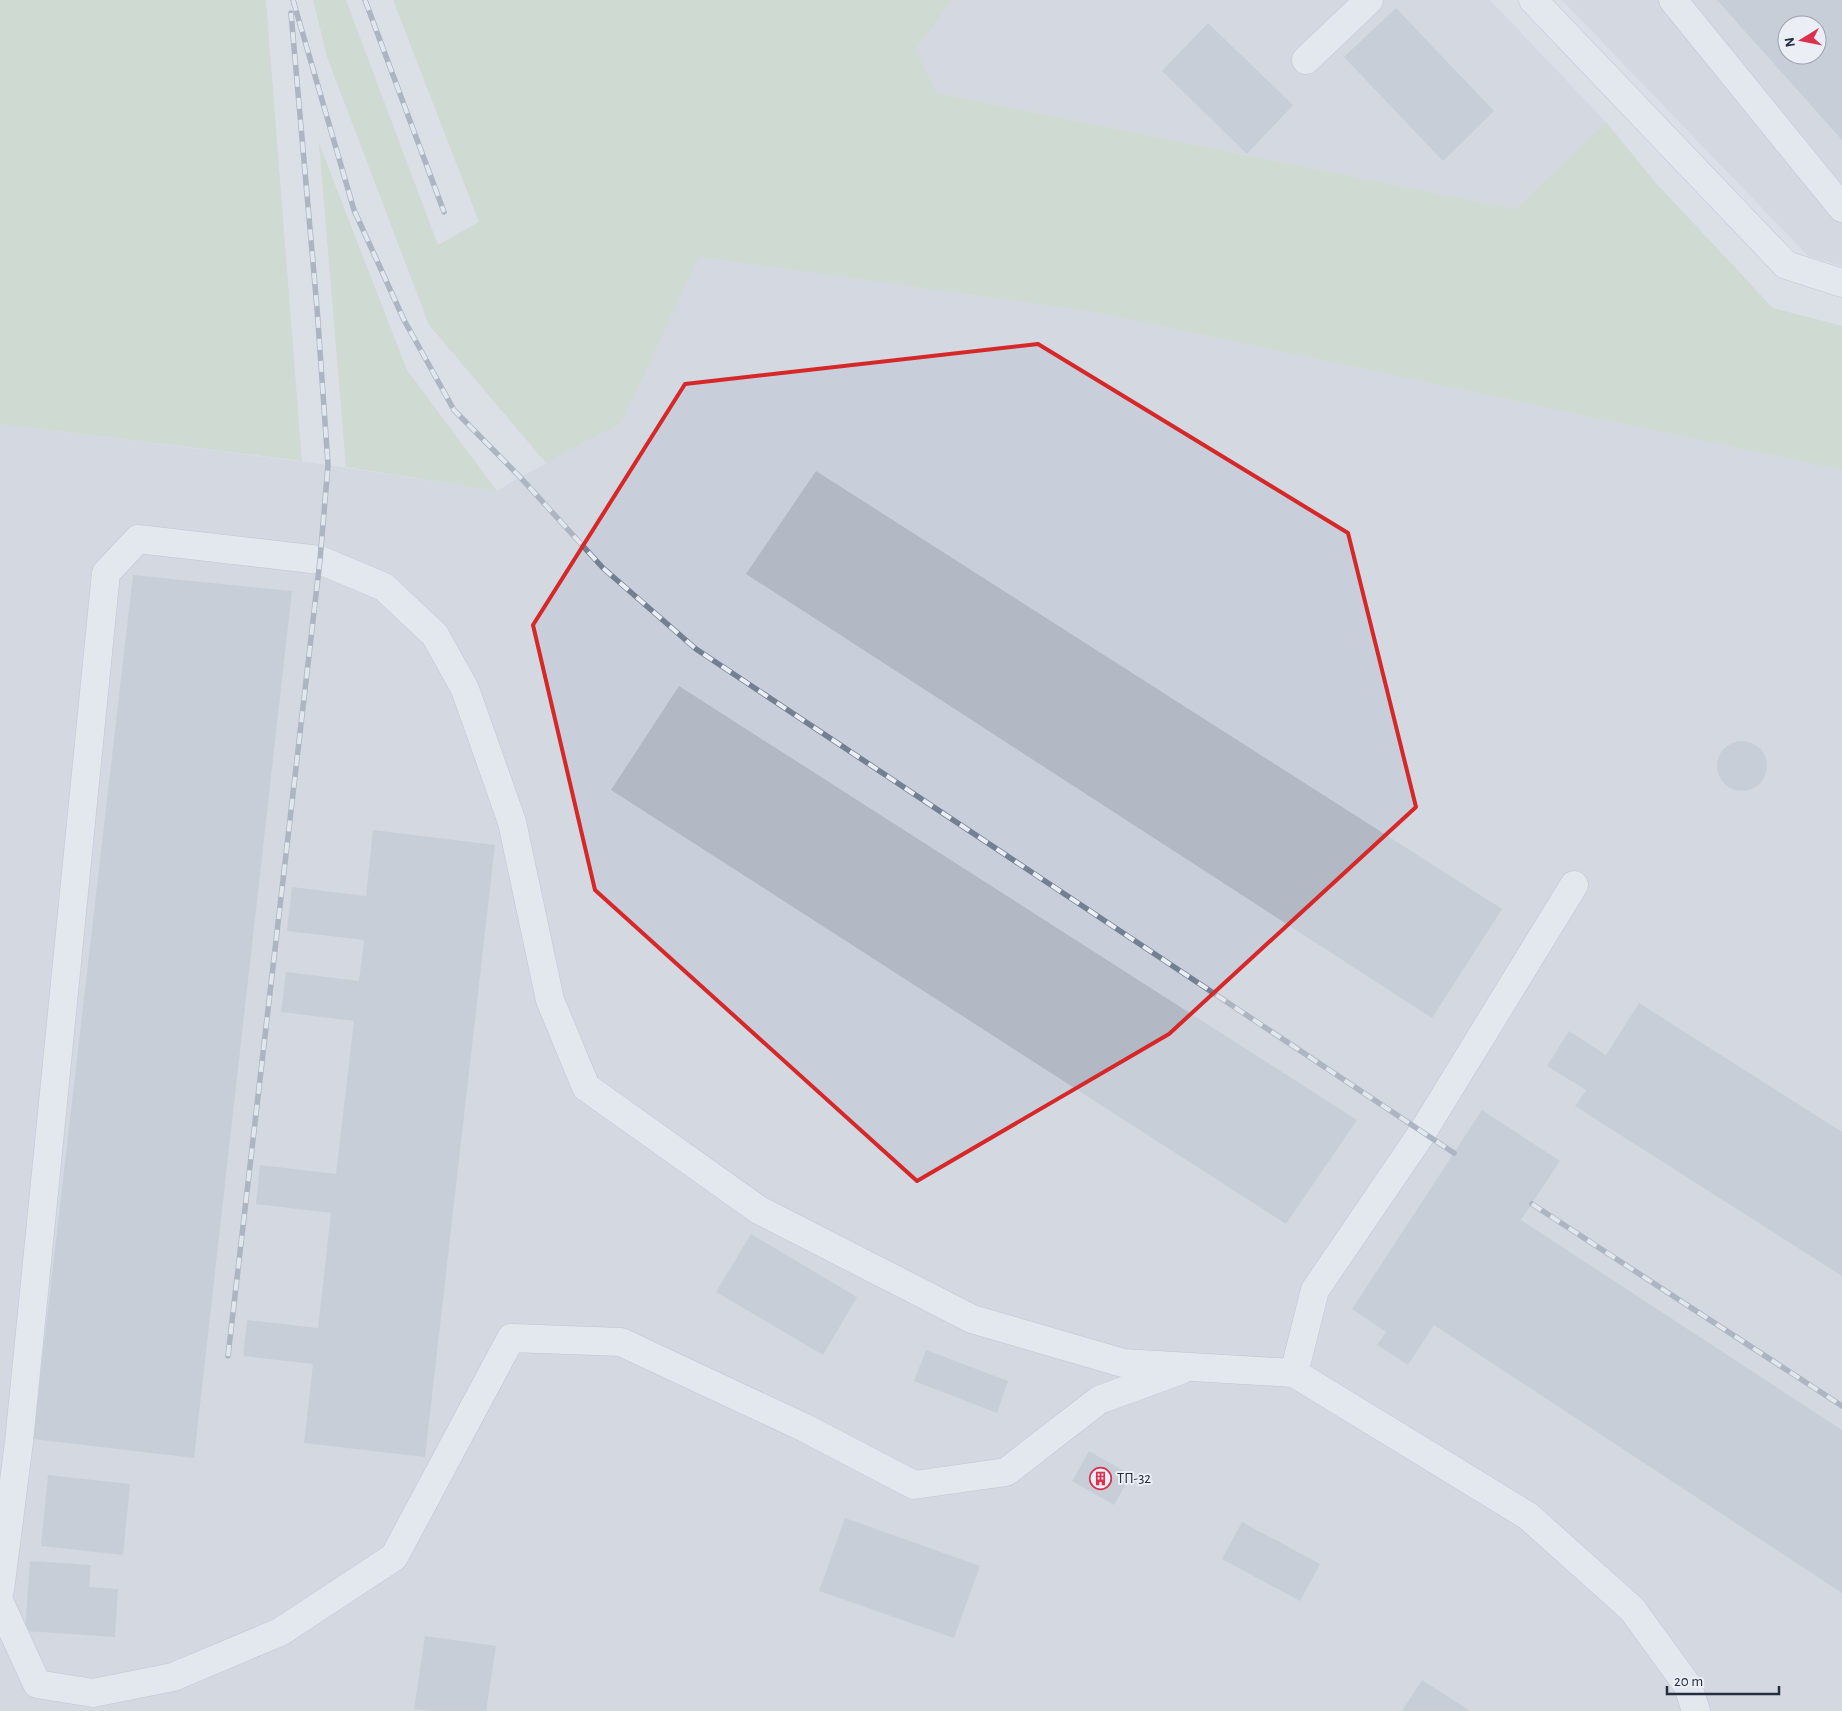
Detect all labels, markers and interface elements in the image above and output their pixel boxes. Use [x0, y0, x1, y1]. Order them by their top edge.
north arrow [1777, 15, 1827, 65]
text: N [1782, 36, 1798, 48]
building icon: ТП-32 [1089, 1466, 1113, 1490]
place label: ТП-32 [1117, 1471, 1151, 1486]
scale bar [1667, 1664, 1780, 1696]
text: 20 m [1674, 1674, 1703, 1689]

